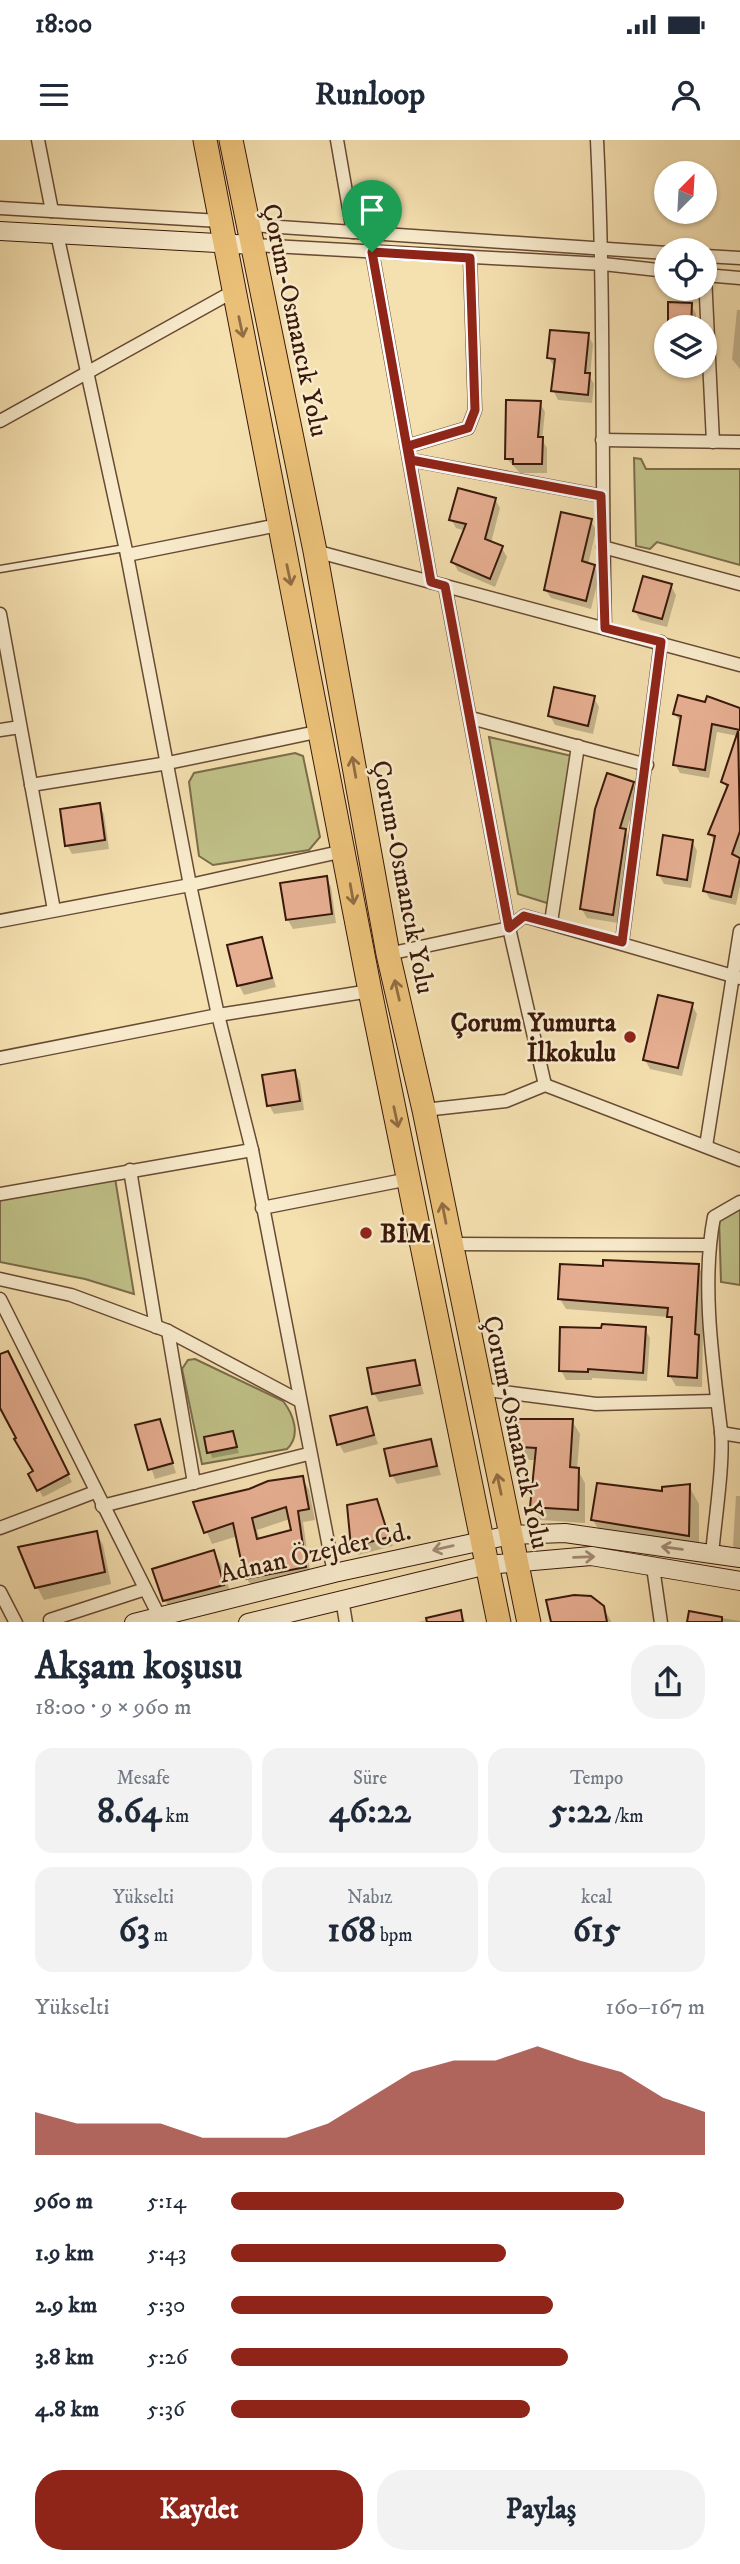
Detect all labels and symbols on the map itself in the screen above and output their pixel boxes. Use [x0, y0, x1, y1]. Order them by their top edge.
north arrow [654, 161, 718, 224]
pin [342, 180, 402, 252]
street label: Çorum-Osmancık Yolu [254, 201, 335, 440]
one-way arrow [235, 315, 249, 338]
one-way arrow [282, 563, 296, 586]
one-way arrow [347, 756, 360, 779]
street label: Çorum-Osmancık Yolu [364, 758, 441, 997]
one-way arrow [346, 882, 359, 905]
one-way arrow [389, 979, 403, 1002]
place label: Çorum Yumurta İlkokulu [450, 1007, 617, 1070]
marker: Çorum Yumurta İlkokulu [622, 1029, 638, 1045]
one-way arrow [389, 1105, 403, 1128]
one-way arrow [436, 1202, 450, 1225]
place label: BİM [380, 1217, 431, 1251]
marker: BİM [358, 1225, 374, 1241]
street label: Çorum-Osmancık Yolu [475, 1313, 556, 1552]
one-way arrow [492, 1473, 506, 1496]
street label: Adnan Özejder Cd. [216, 1515, 414, 1592]
one-way arrow [432, 1542, 455, 1556]
one-way arrow [662, 1542, 684, 1555]
one-way arrow [572, 1550, 595, 1564]

